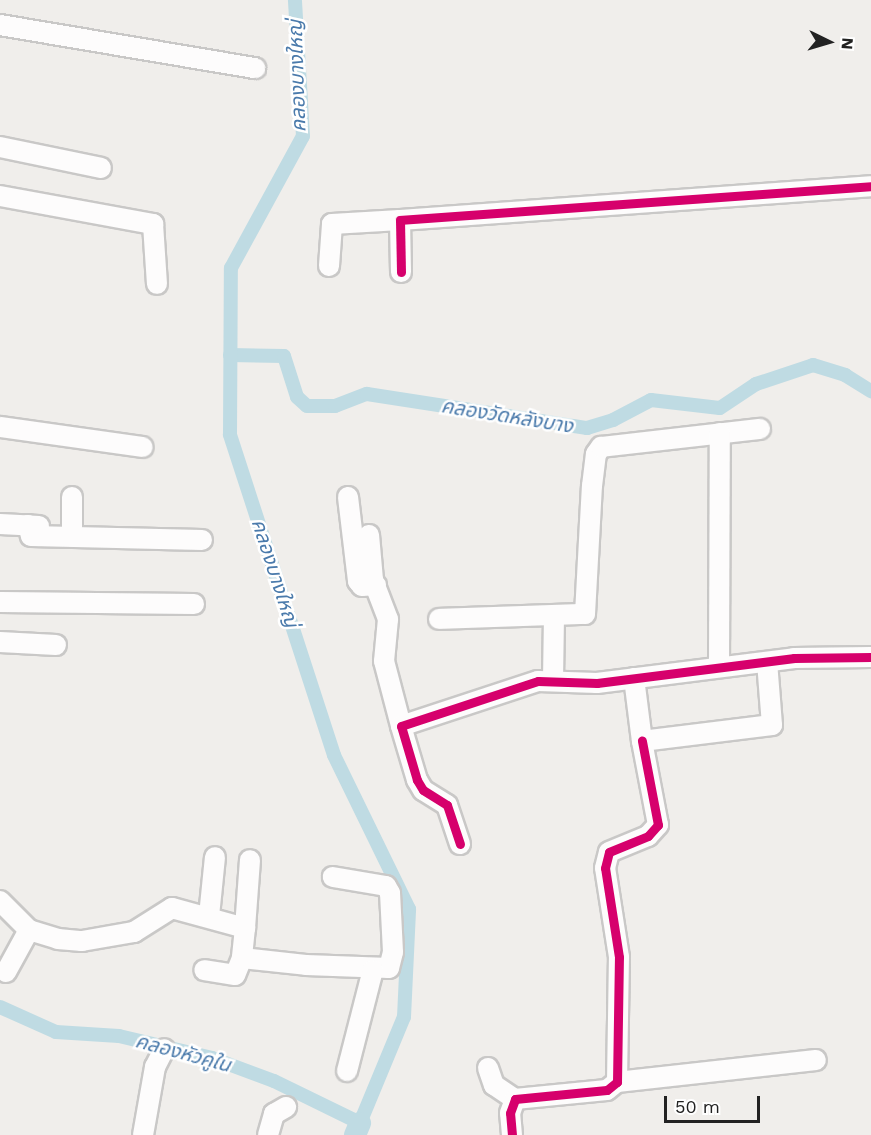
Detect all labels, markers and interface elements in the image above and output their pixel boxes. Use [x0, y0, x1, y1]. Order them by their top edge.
north arrow [799, 12, 859, 72]
water label: คลองบางใหญ่ [283, 19, 311, 133]
text: N [837, 37, 857, 50]
water label: คลองวัดหลังบาง [439, 394, 575, 438]
water label: คลองบางใหญ่ [246, 516, 304, 630]
water label: คลองหัวคูใน [133, 1029, 233, 1077]
scale bar [667, 1084, 763, 1122]
text: 50 m [675, 1096, 720, 1117]

